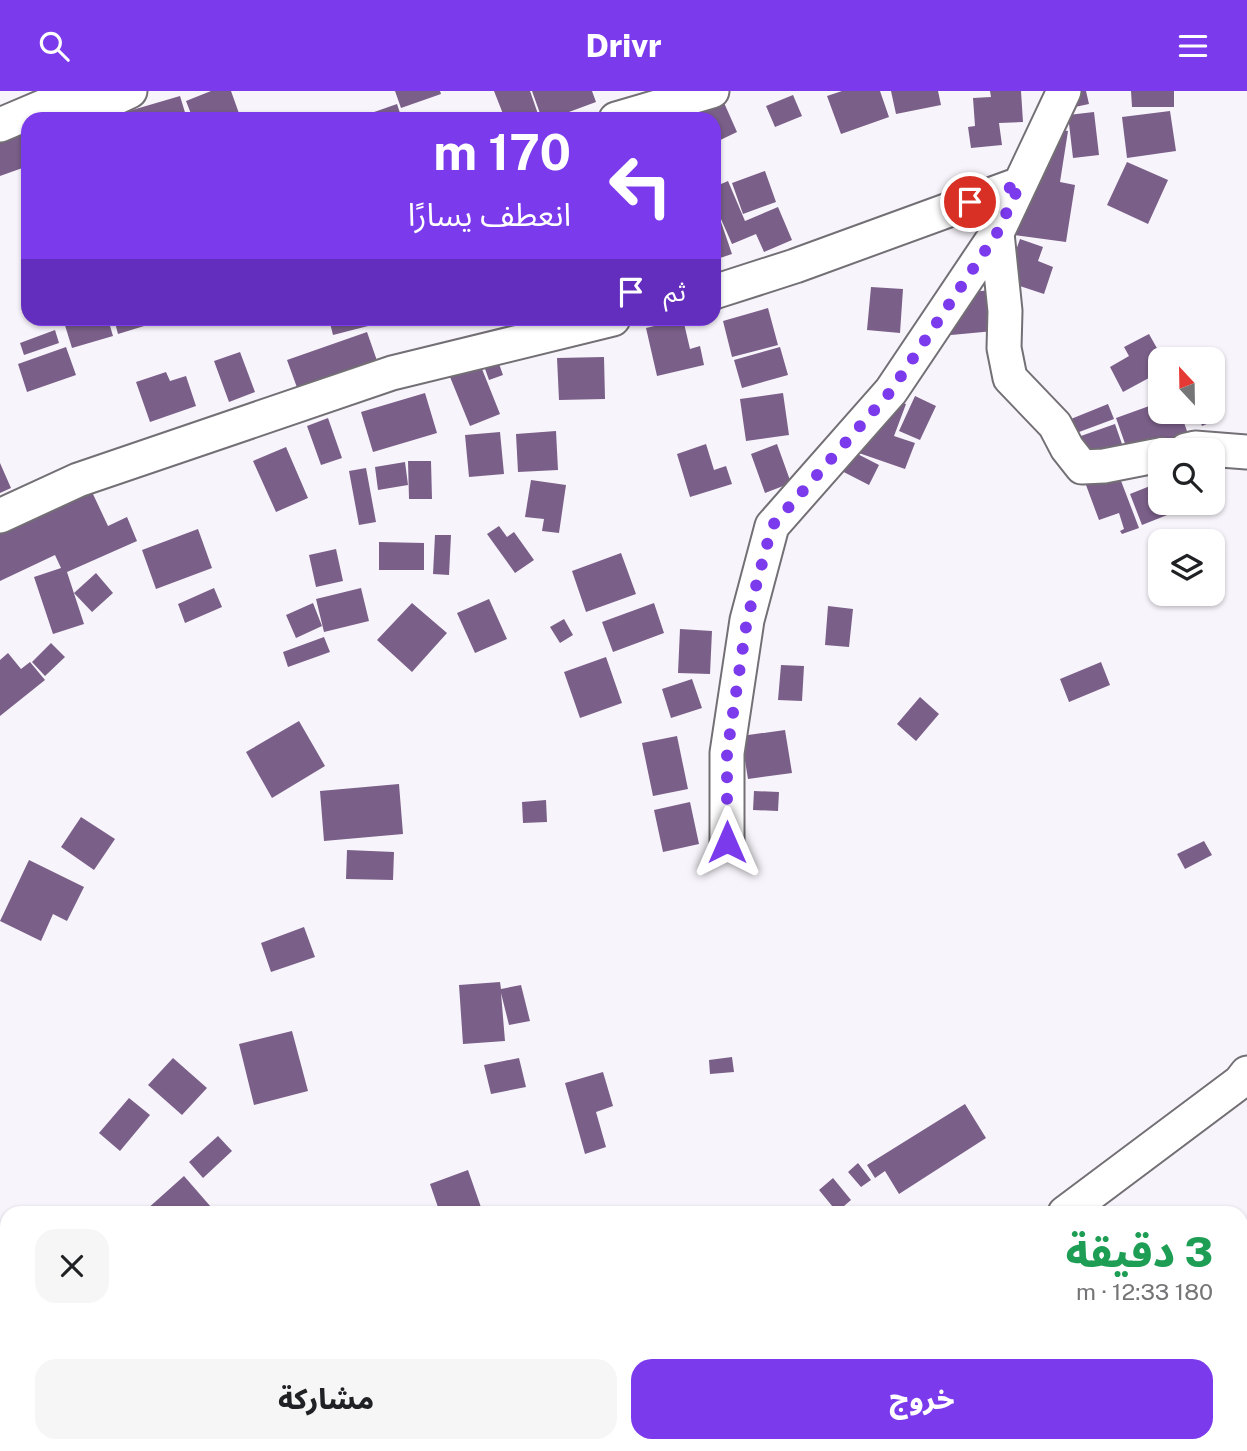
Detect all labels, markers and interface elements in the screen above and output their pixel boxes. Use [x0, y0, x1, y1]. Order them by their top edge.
icon: search [35, 27, 73, 65]
text: Drivr [585, 27, 662, 64]
icon: menu [1174, 27, 1212, 65]
text: 170 m [433, 123, 571, 181]
icon: left [595, 140, 686, 231]
pin [940, 172, 1000, 232]
icon: arrive [951, 183, 989, 221]
text: انعطف يسارًا [408, 196, 571, 233]
icon: arrive [612, 273, 650, 311]
text: ثم [664, 276, 686, 307]
north arrow [1148, 347, 1225, 423]
map controls [1148, 347, 1225, 606]
button: search [1148, 438, 1225, 515]
button: layers [1148, 529, 1225, 606]
position arrow [690, 805, 764, 879]
text: 3 دقيقة [1066, 1227, 1213, 1276]
button: close [35, 1229, 109, 1303]
text: 180 m · 12:33 [1076, 1278, 1213, 1305]
button: مشاركة [35, 1359, 617, 1439]
button: خروج [631, 1359, 1213, 1439]

